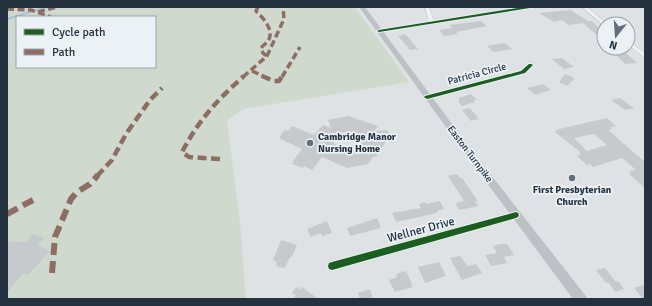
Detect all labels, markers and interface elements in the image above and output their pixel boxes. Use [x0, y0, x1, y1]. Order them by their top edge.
legend [16, 16, 156, 68]
north arrow [596, 16, 636, 56]
text: Cycle path [52, 25, 105, 40]
text: N [608, 38, 619, 52]
text: Path [52, 45, 75, 60]
street label: Patricia Circle [446, 60, 508, 88]
street label: Easton Turnpike [445, 123, 495, 185]
place label: Cambridge Manor Nursing Home [318, 131, 396, 155]
marker: Cambridge Manor Nursing Home [305, 138, 315, 148]
marker: First Presbyterian Church [567, 173, 577, 183]
place label: First Presbyterian Church [533, 184, 612, 208]
street label: Wellner Drive [386, 214, 456, 246]

